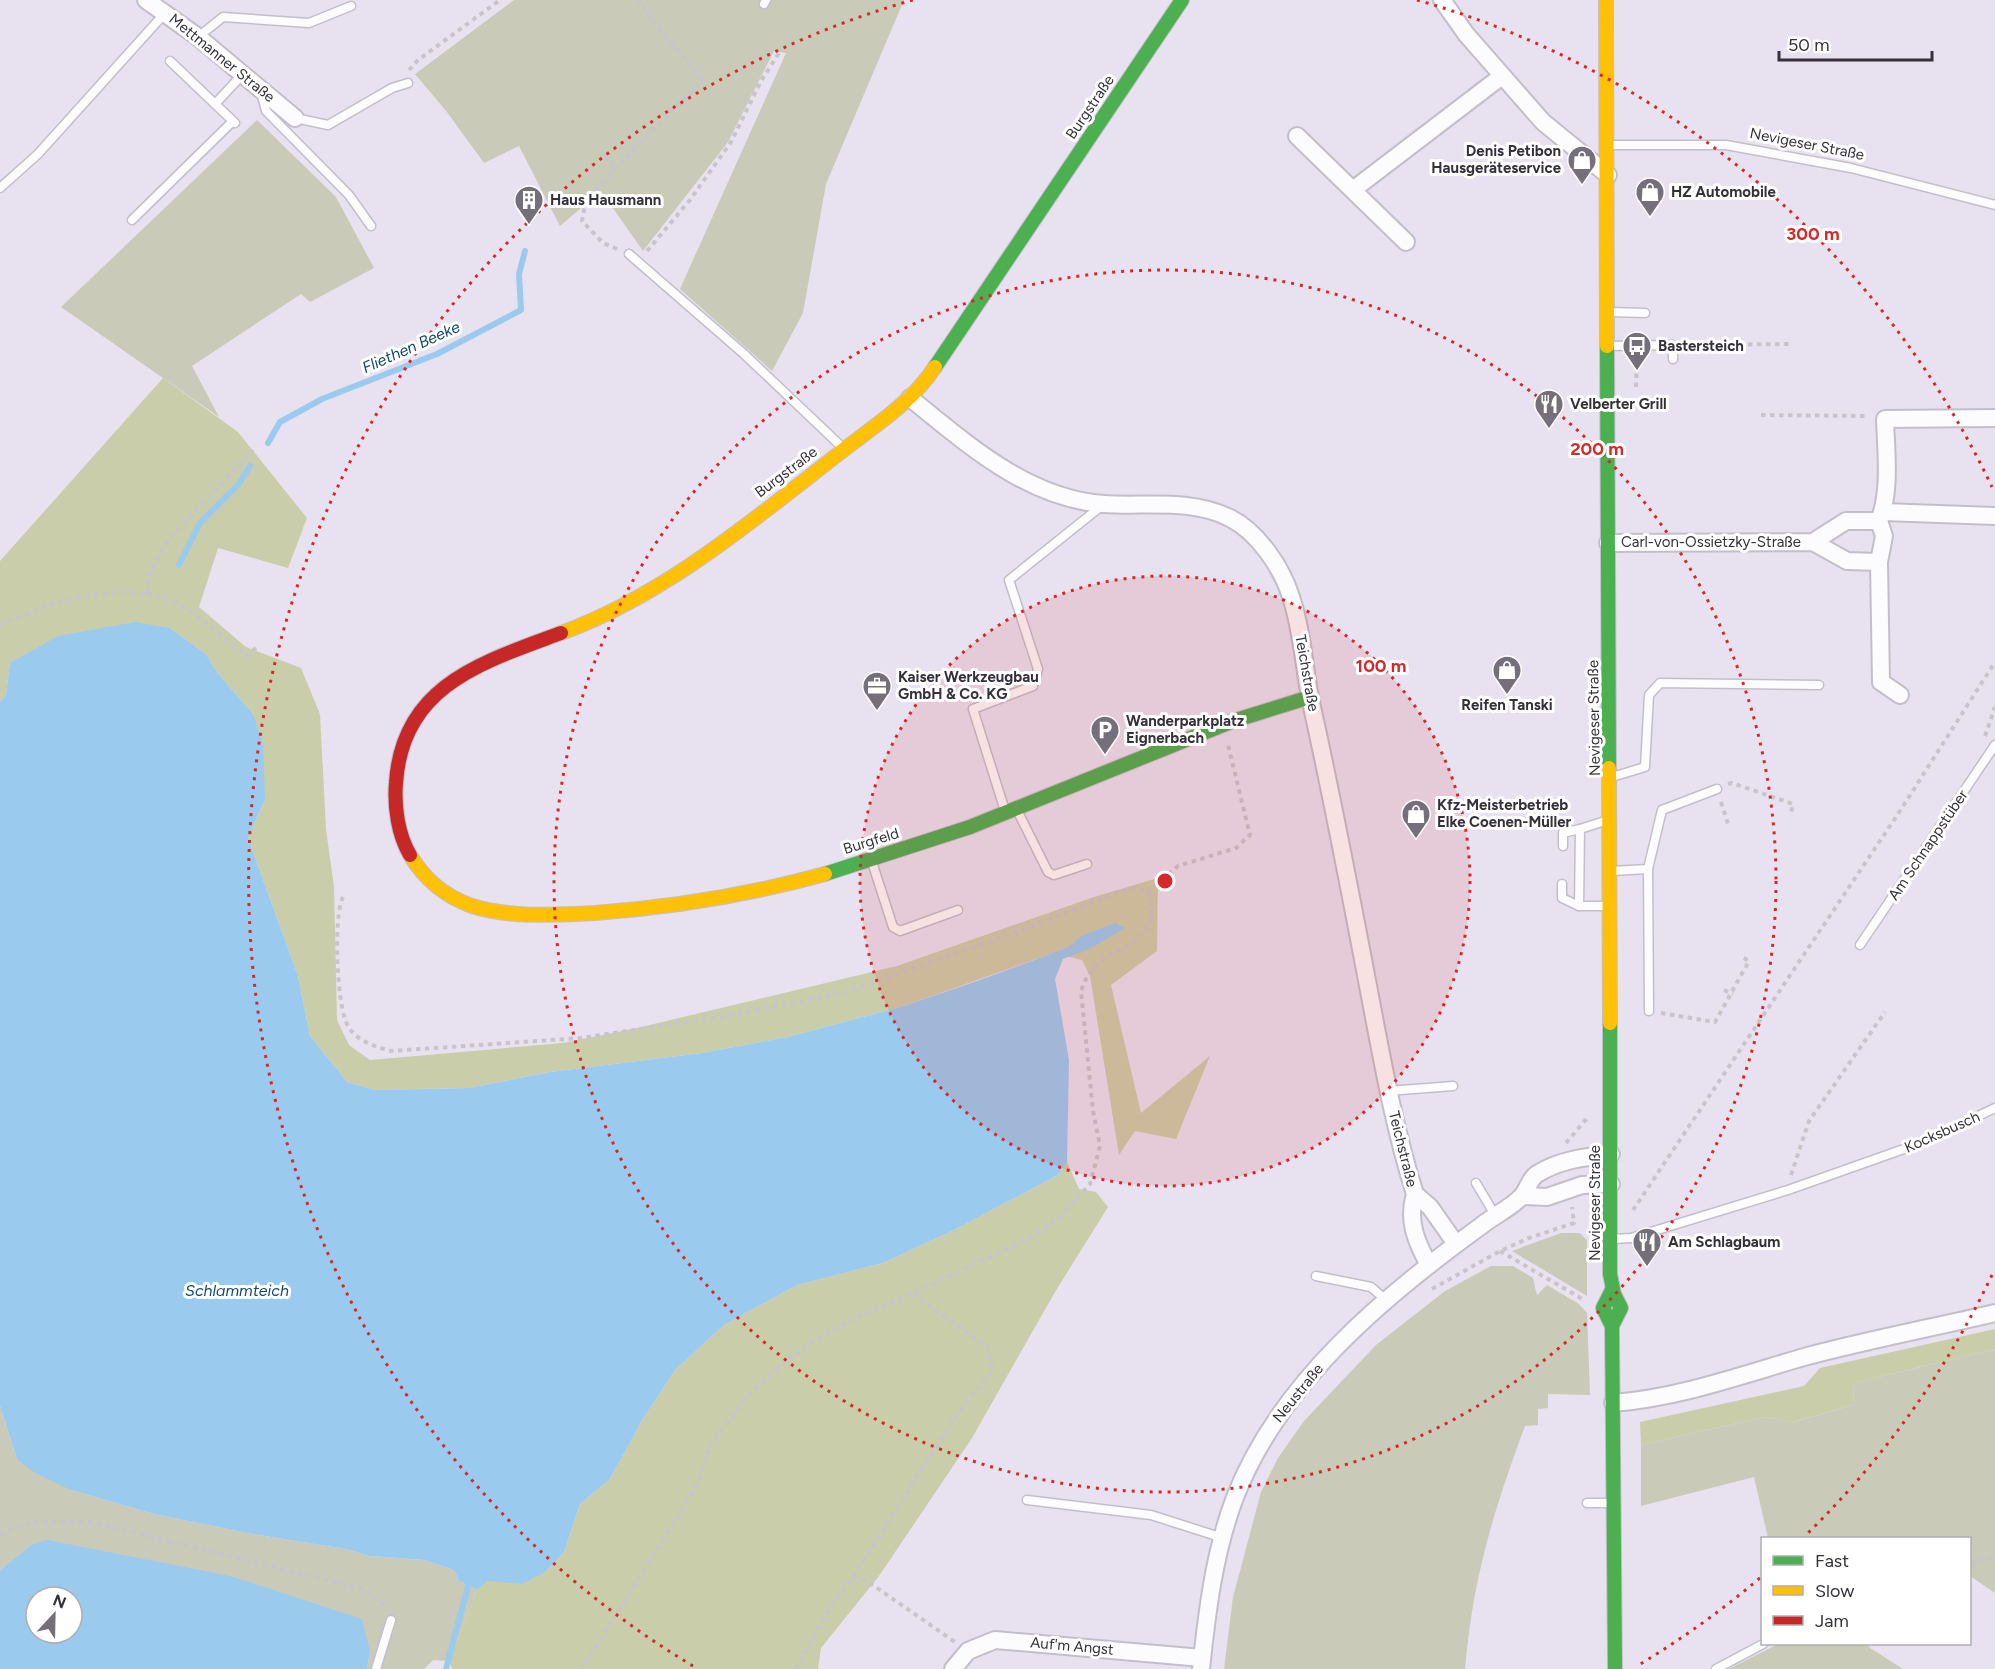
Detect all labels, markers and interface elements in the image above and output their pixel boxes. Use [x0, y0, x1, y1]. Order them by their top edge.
street label: Mettmanner Straße [166, 10, 278, 106]
scale bar [1779, 24, 1932, 62]
text: 50 m [1788, 34, 1830, 56]
street label: Burgstraße [1062, 72, 1118, 142]
street label: Nevigeser Straße [1748, 124, 1866, 164]
place label: Denis Petibon Hausgeräteservice [1431, 142, 1562, 177]
shop icon: Denis Petibon Hausgeräteservice [1566, 144, 1598, 186]
shop icon: HZ Automobile [1634, 176, 1666, 218]
place label: HZ Automobile [1671, 183, 1776, 201]
building icon: Haus Hausmann [513, 184, 545, 226]
place label: Haus Hausmann [550, 191, 661, 209]
text: 300 m [1786, 223, 1840, 245]
water label: Fliethen Beeke [359, 317, 463, 377]
bus stop icon: Bastersteich [1621, 330, 1653, 372]
place label: Bastersteich [1658, 337, 1744, 355]
restaurant icon: Velberter Grill [1533, 388, 1565, 430]
place label: Velberter Grill [1570, 395, 1667, 413]
text: 200 m [1570, 438, 1624, 460]
street label: Burgstraße [751, 443, 821, 501]
street label: Carl-von-Ossietzky-Straße [1621, 533, 1801, 551]
street label: Teichstraße [1291, 633, 1323, 713]
shop icon: Reifen Tanski [1491, 654, 1523, 696]
text: 100 m [1356, 655, 1406, 677]
street label: Nevigeser Straße [1584, 660, 1604, 776]
place label: Kaiser Werkzeugbau GmbH & Co. KG [898, 668, 1039, 703]
office icon: Kaiser Werkzeugbau GmbH & Co. KG [861, 670, 893, 712]
place label: Reifen Tanski [1461, 696, 1553, 714]
place label: Wanderparkplatz Eignerbach [1126, 712, 1244, 747]
parking icon: Wanderparkplatz Eignerbach [1089, 714, 1121, 756]
street label: Am Schnappstüber [1884, 786, 1972, 904]
place label: Kfz-Meisterbetrieb Elke Coenen-Müller [1437, 796, 1572, 831]
shop icon: Kfz-Meisterbetrieb Elke Coenen-Müller [1400, 798, 1432, 840]
street label: Burgfeld [841, 824, 901, 858]
centre of rings [1155, 871, 1175, 891]
street label: Kocksbusch [1901, 1107, 1983, 1157]
street label: Teichstraße [1385, 1109, 1421, 1189]
street label: Nevigeser Straße [1586, 1145, 1604, 1261]
restaurant icon: Am Schlagbaum [1631, 1226, 1663, 1268]
place label: Am Schlagbaum [1668, 1233, 1780, 1251]
water label: Schlammteich [185, 1281, 289, 1300]
street label: Neustraße [1269, 1360, 1327, 1426]
legend [1761, 1537, 1971, 1645]
text: Fast [1815, 1550, 1849, 1572]
text: Slow [1815, 1580, 1854, 1602]
north arrow [24, 1585, 84, 1645]
text: N [50, 1590, 69, 1613]
text: Jam [1815, 1610, 1849, 1632]
street label: Auf'm Angst [1030, 1633, 1115, 1659]

